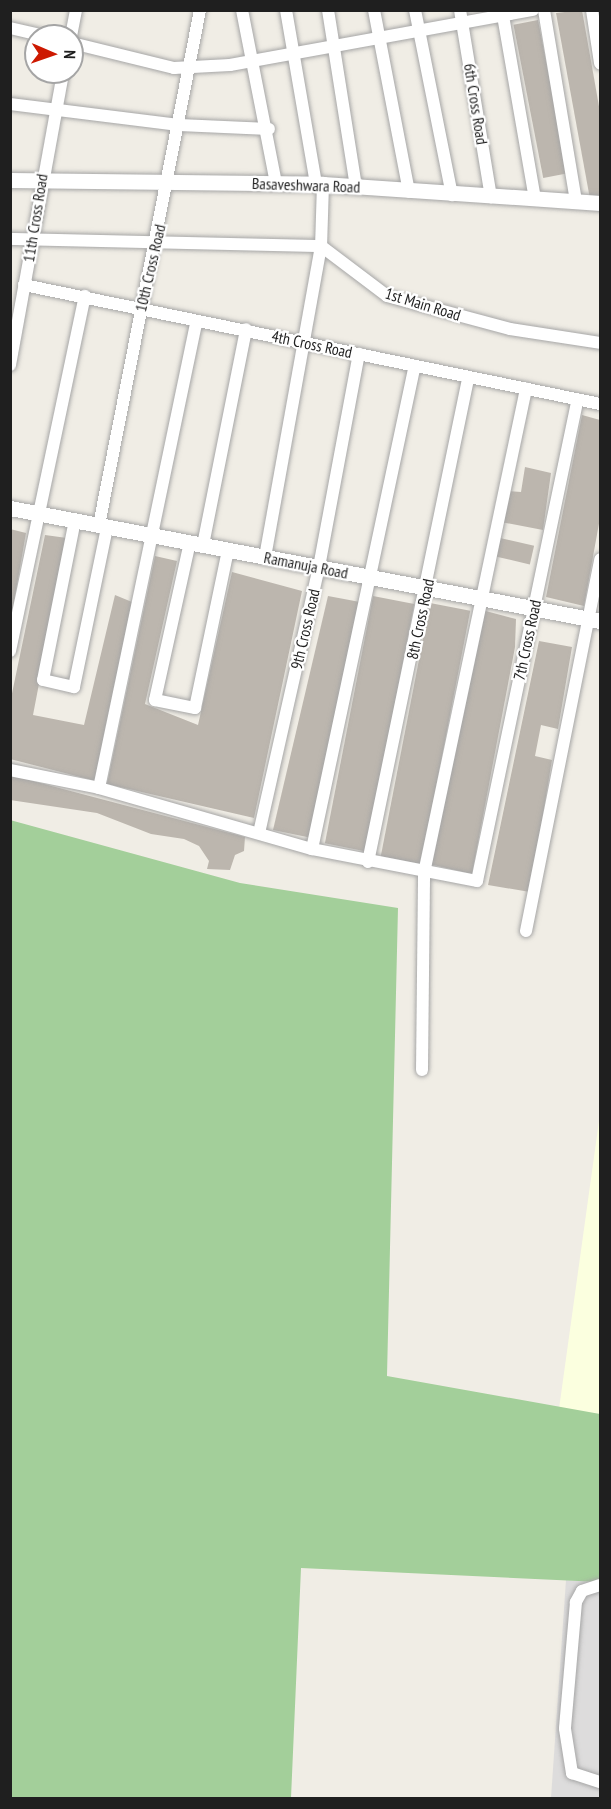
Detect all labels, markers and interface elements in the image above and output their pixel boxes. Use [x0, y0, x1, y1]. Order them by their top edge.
north arrow [24, 24, 84, 84]
text: N [60, 50, 80, 59]
street label: 6th Cross Road [460, 62, 492, 146]
street label: 11th Cross Road [19, 172, 51, 264]
street label: Basaveshwara Road [252, 174, 360, 196]
street label: 10th Cross Road [131, 222, 169, 314]
street label: 1st Main Road [383, 283, 463, 325]
street label: 4th Cross Road [270, 326, 354, 362]
street label: Ramanuja Road [262, 547, 350, 583]
street label: 8th Cross Road [402, 577, 438, 661]
street label: 9th Cross Road [286, 587, 324, 671]
street label: 7th Cross Road [509, 598, 545, 682]

